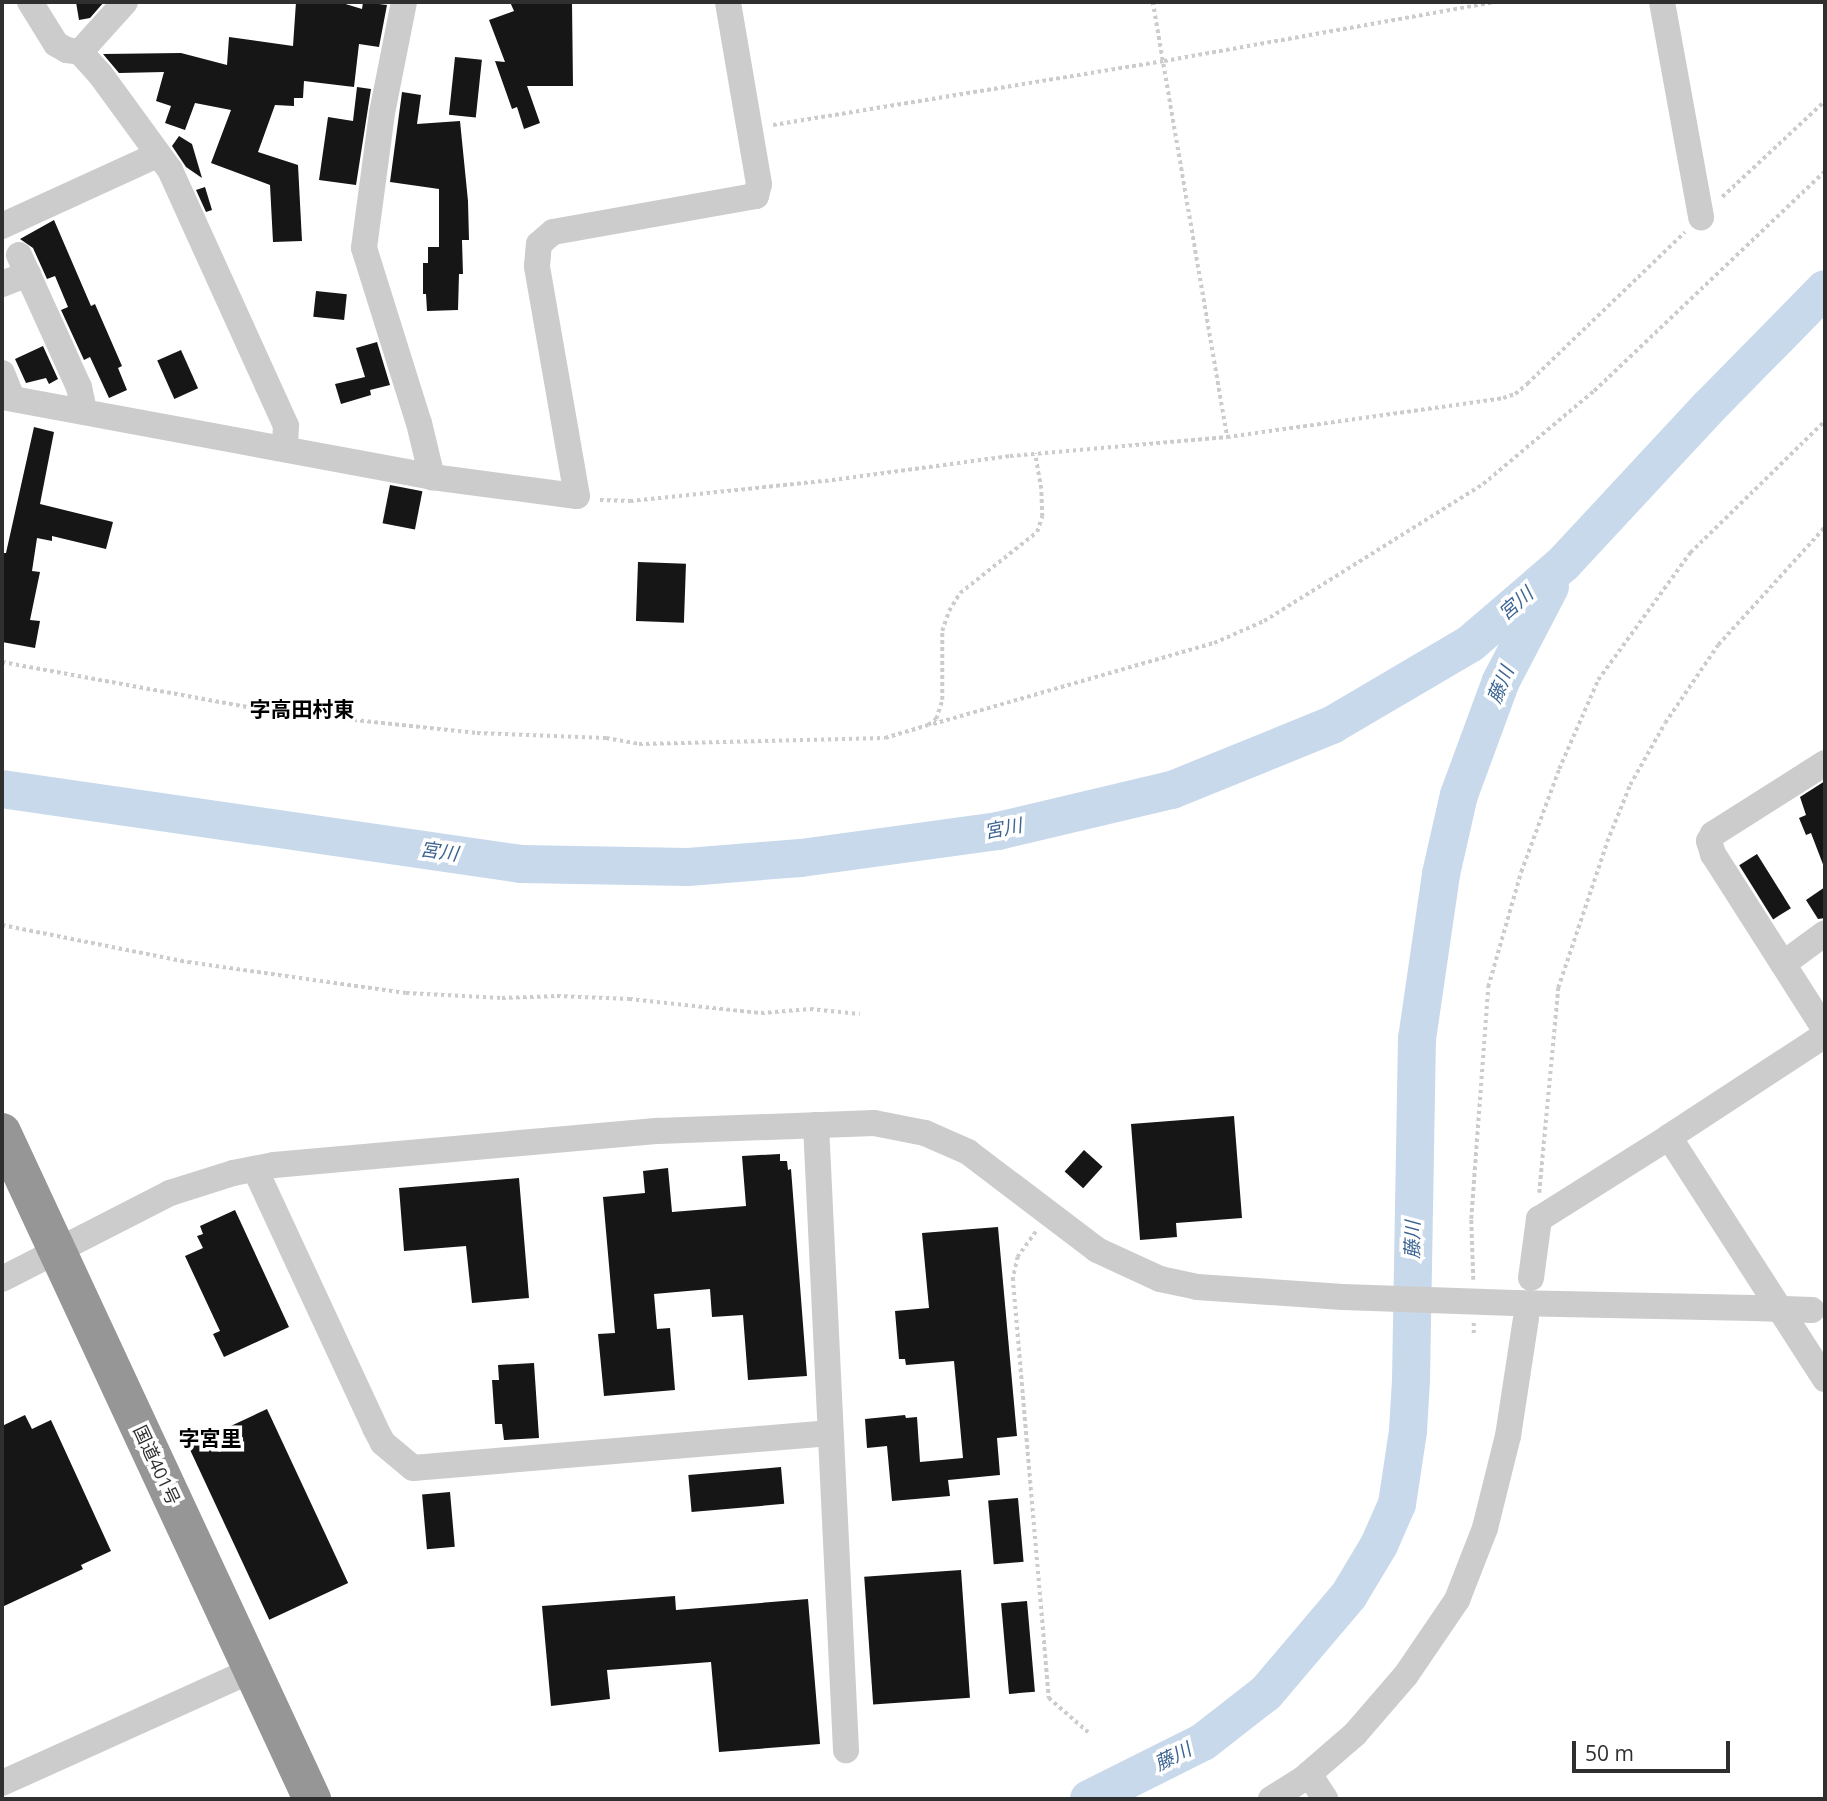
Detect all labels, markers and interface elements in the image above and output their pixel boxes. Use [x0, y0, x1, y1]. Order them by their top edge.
water label: 宮川 [1494, 583, 1538, 625]
water label: 藤川 [1483, 663, 1519, 707]
district label: 字高田村東 [250, 696, 354, 722]
water label: 宮川 [982, 814, 1024, 844]
water label: 宮川 [419, 838, 459, 866]
water label: 藤川 [1401, 1221, 1425, 1259]
street label: 国道401号 [129, 1422, 185, 1508]
district label: 字宮里 [179, 1425, 241, 1451]
scale bar [1575, 1728, 1732, 1772]
water label: 藤川 [1151, 1738, 1195, 1776]
text: 50 m [1585, 1739, 1634, 1767]

